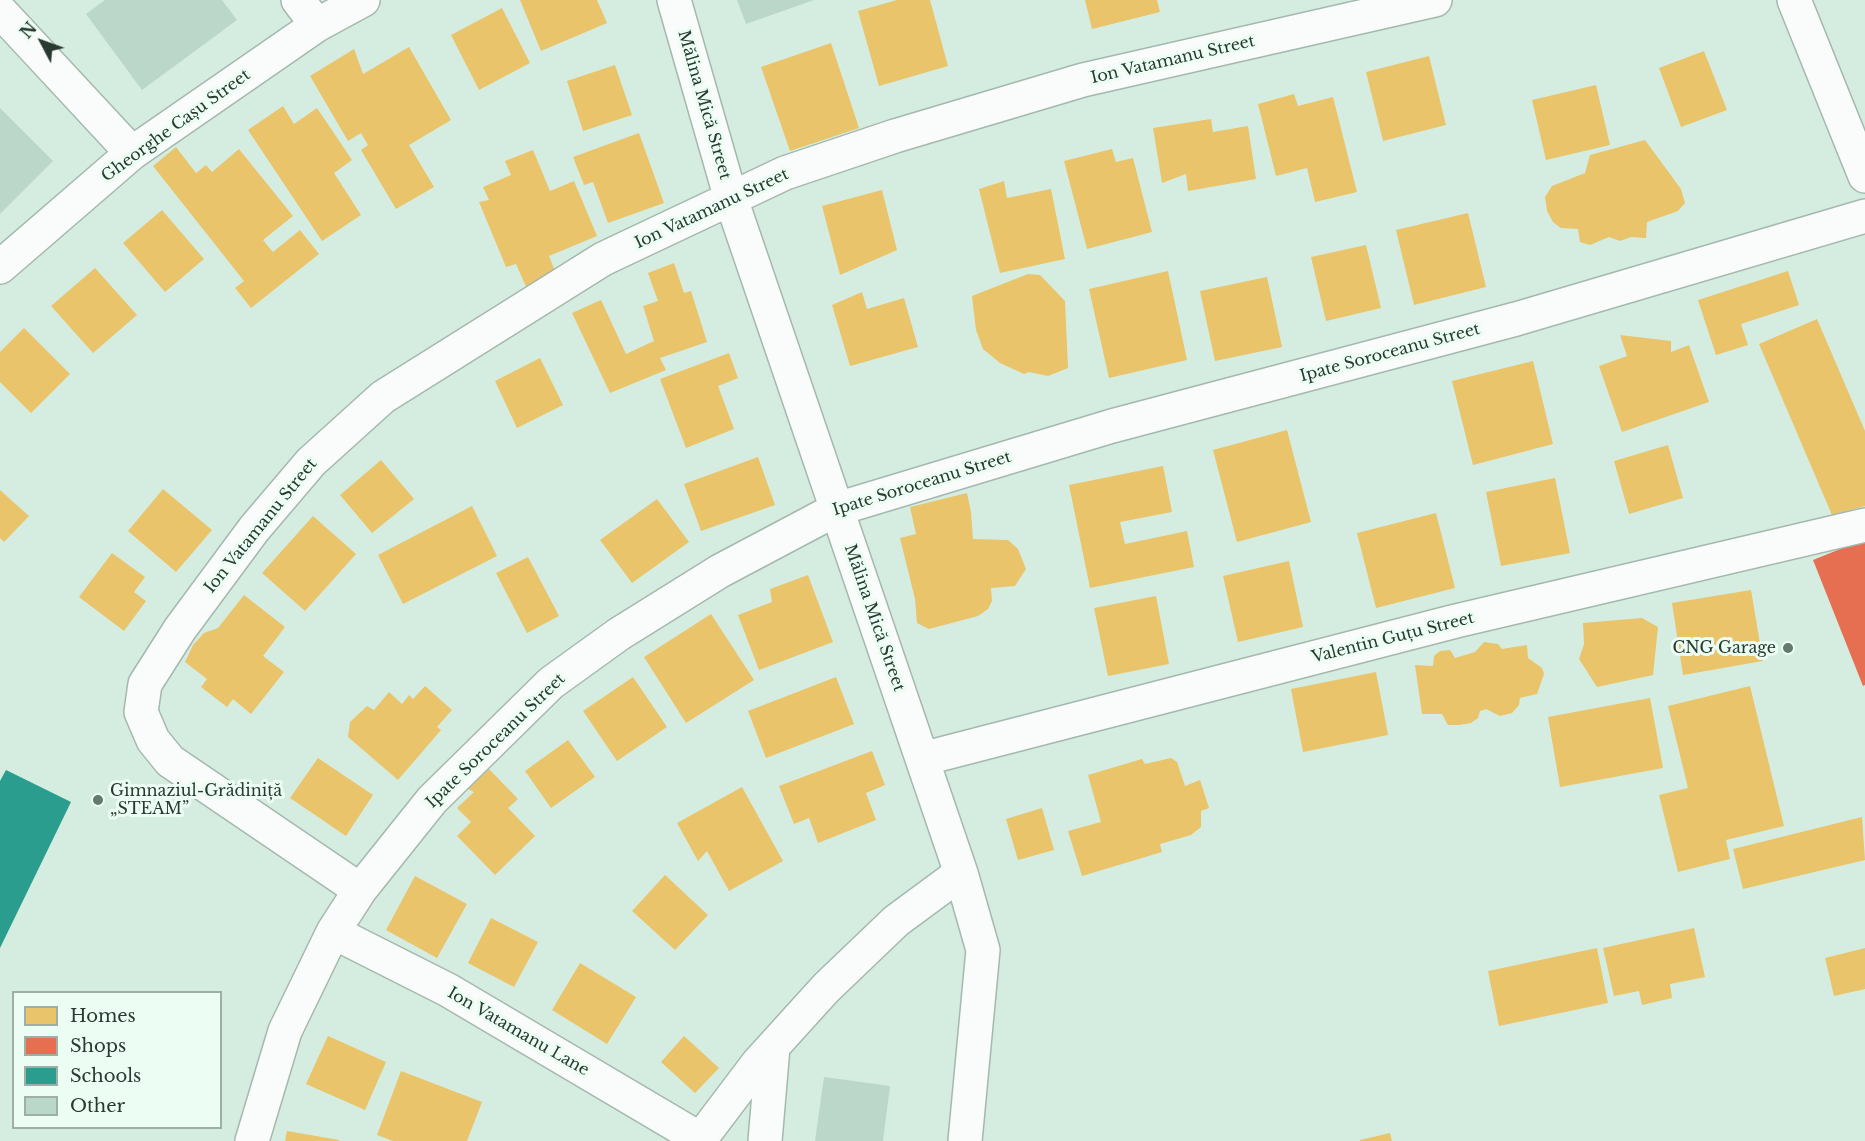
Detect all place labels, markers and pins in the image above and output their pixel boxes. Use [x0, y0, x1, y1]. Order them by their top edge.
place label: CNG Garage [1672, 638, 1776, 658]
marker: CNG Garage [1781, 641, 1795, 655]
place label: Gimnaziul-Grădiniță „STEAM” [110, 781, 282, 819]
marker: Gimnaziul-Grădiniță „STEAM” [91, 793, 105, 807]

